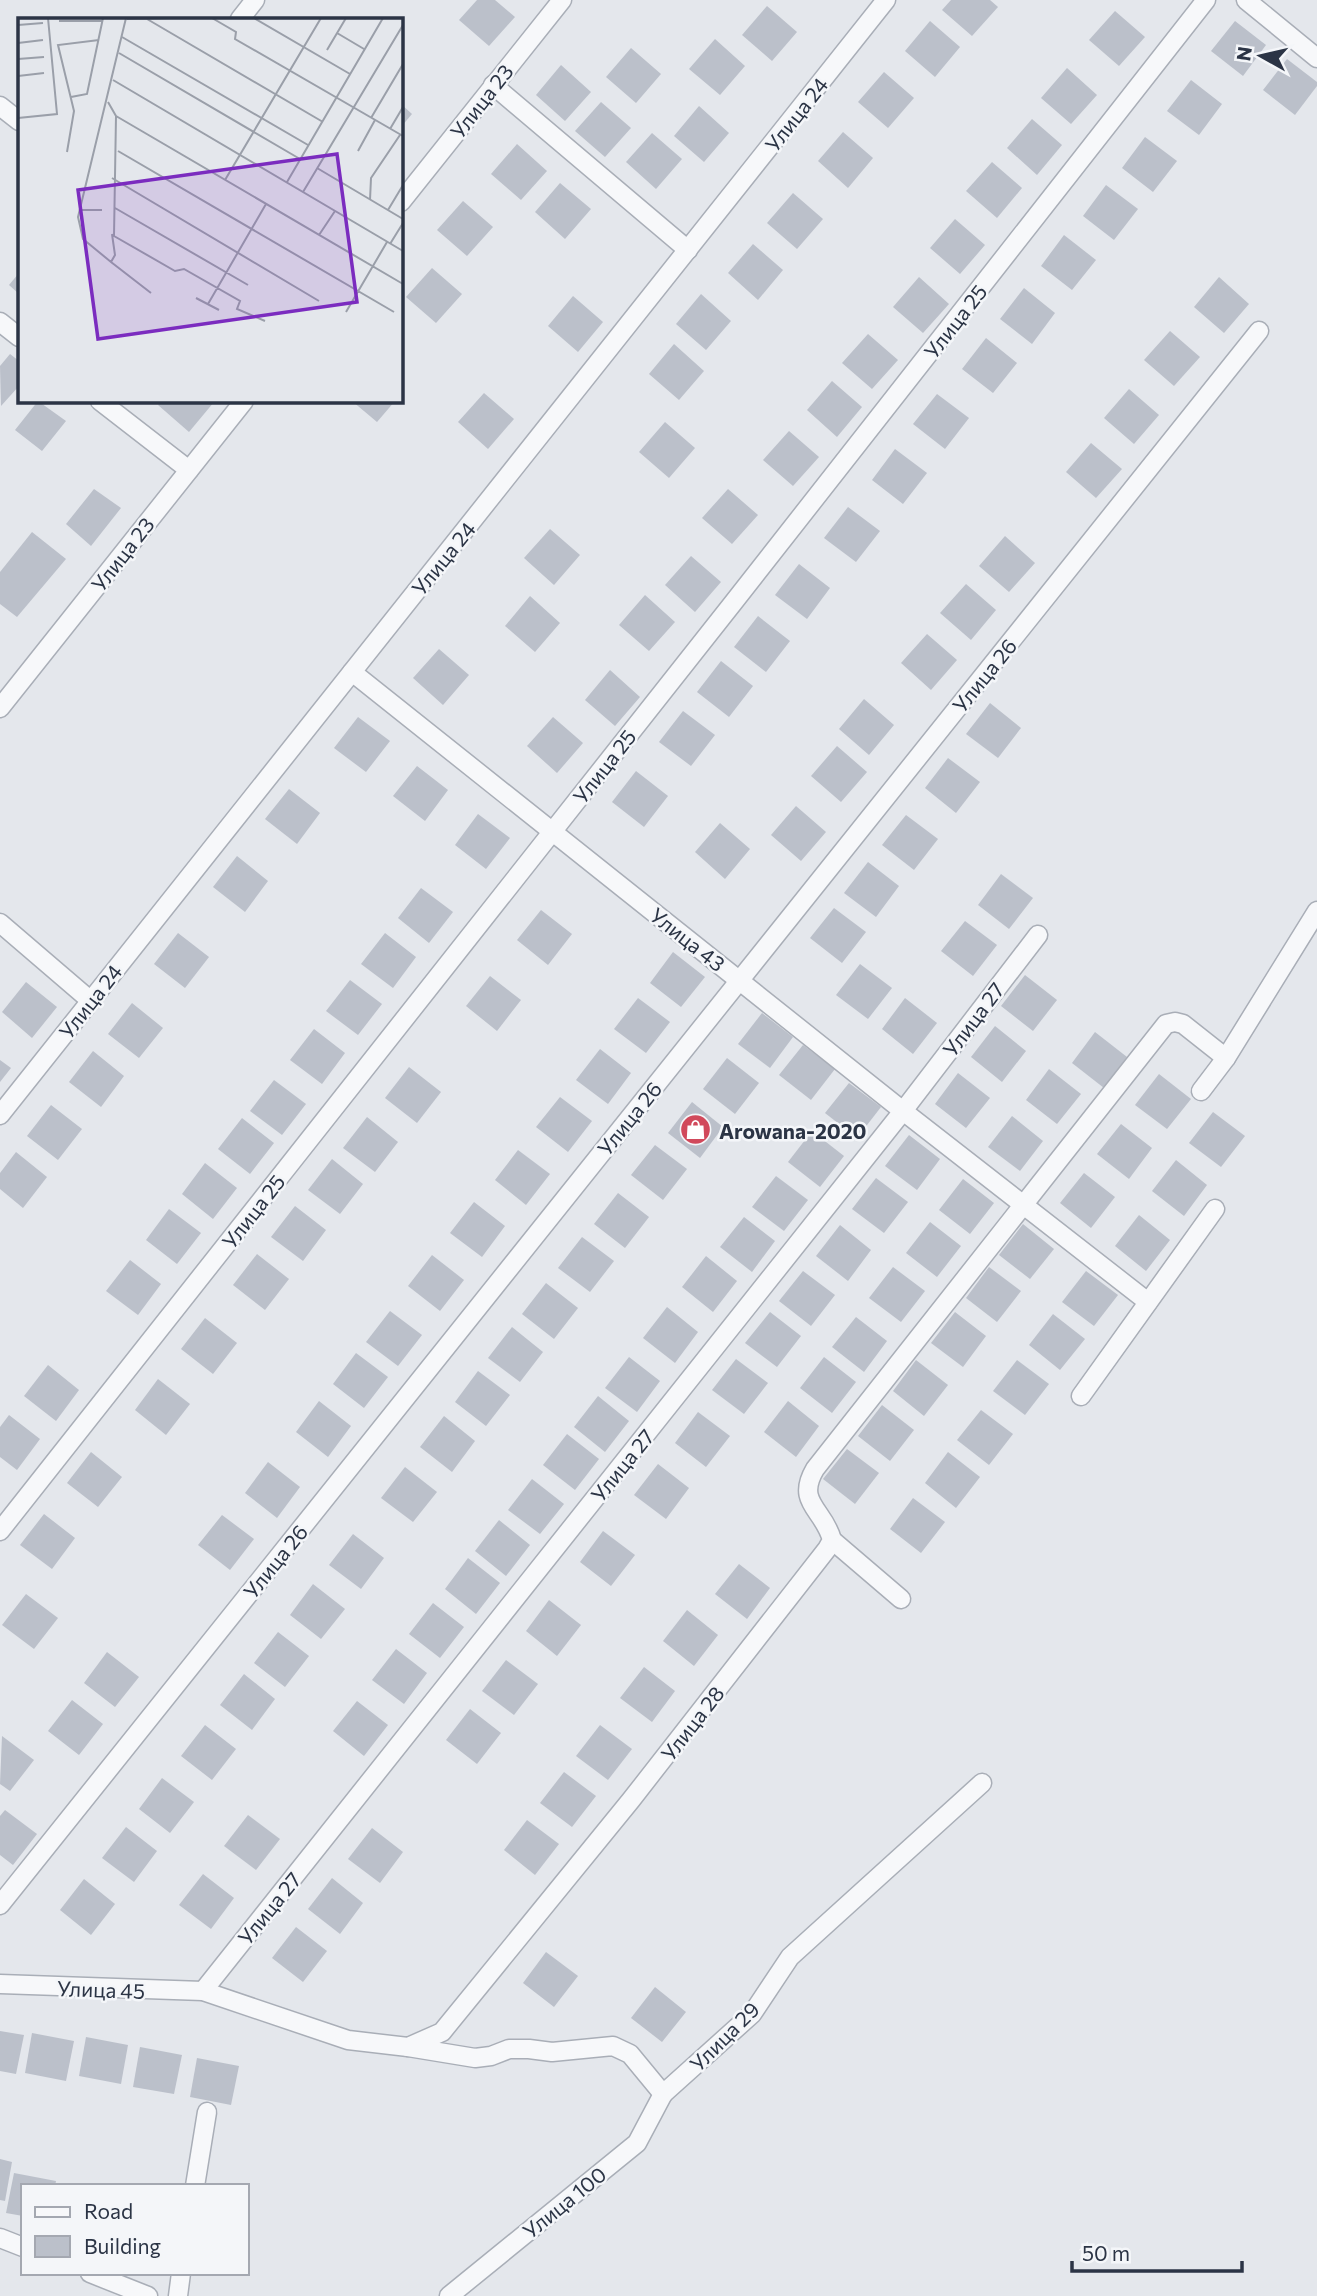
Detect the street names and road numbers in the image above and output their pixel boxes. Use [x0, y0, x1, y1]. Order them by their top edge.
street label: Улица 23 [444, 59, 518, 143]
street label: Улица 24 [759, 72, 833, 156]
street label: Улица 25 [918, 279, 992, 363]
street label: Улица 23 [85, 512, 159, 596]
street label: Улица 24 [406, 516, 480, 600]
street label: Улица 26 [947, 633, 1021, 717]
street label: Улица 25 [567, 724, 641, 808]
street label: Улица 43 [646, 902, 730, 976]
street label: Улица 24 [53, 959, 127, 1043]
street label: Улица 27 [937, 977, 1009, 1061]
street label: Улица 26 [592, 1076, 666, 1160]
street label: Улица 25 [216, 1169, 290, 1253]
street label: Улица 27 [585, 1424, 659, 1506]
street label: Улица 26 [238, 1519, 312, 1603]
street label: Улица 28 [655, 1681, 729, 1765]
street label: Улица 27 [232, 1867, 306, 1949]
street label: Улица 45 [57, 1975, 145, 2003]
street label: Улица 29 [684, 1996, 764, 2076]
street label: Улица 100 [517, 2161, 611, 2243]

